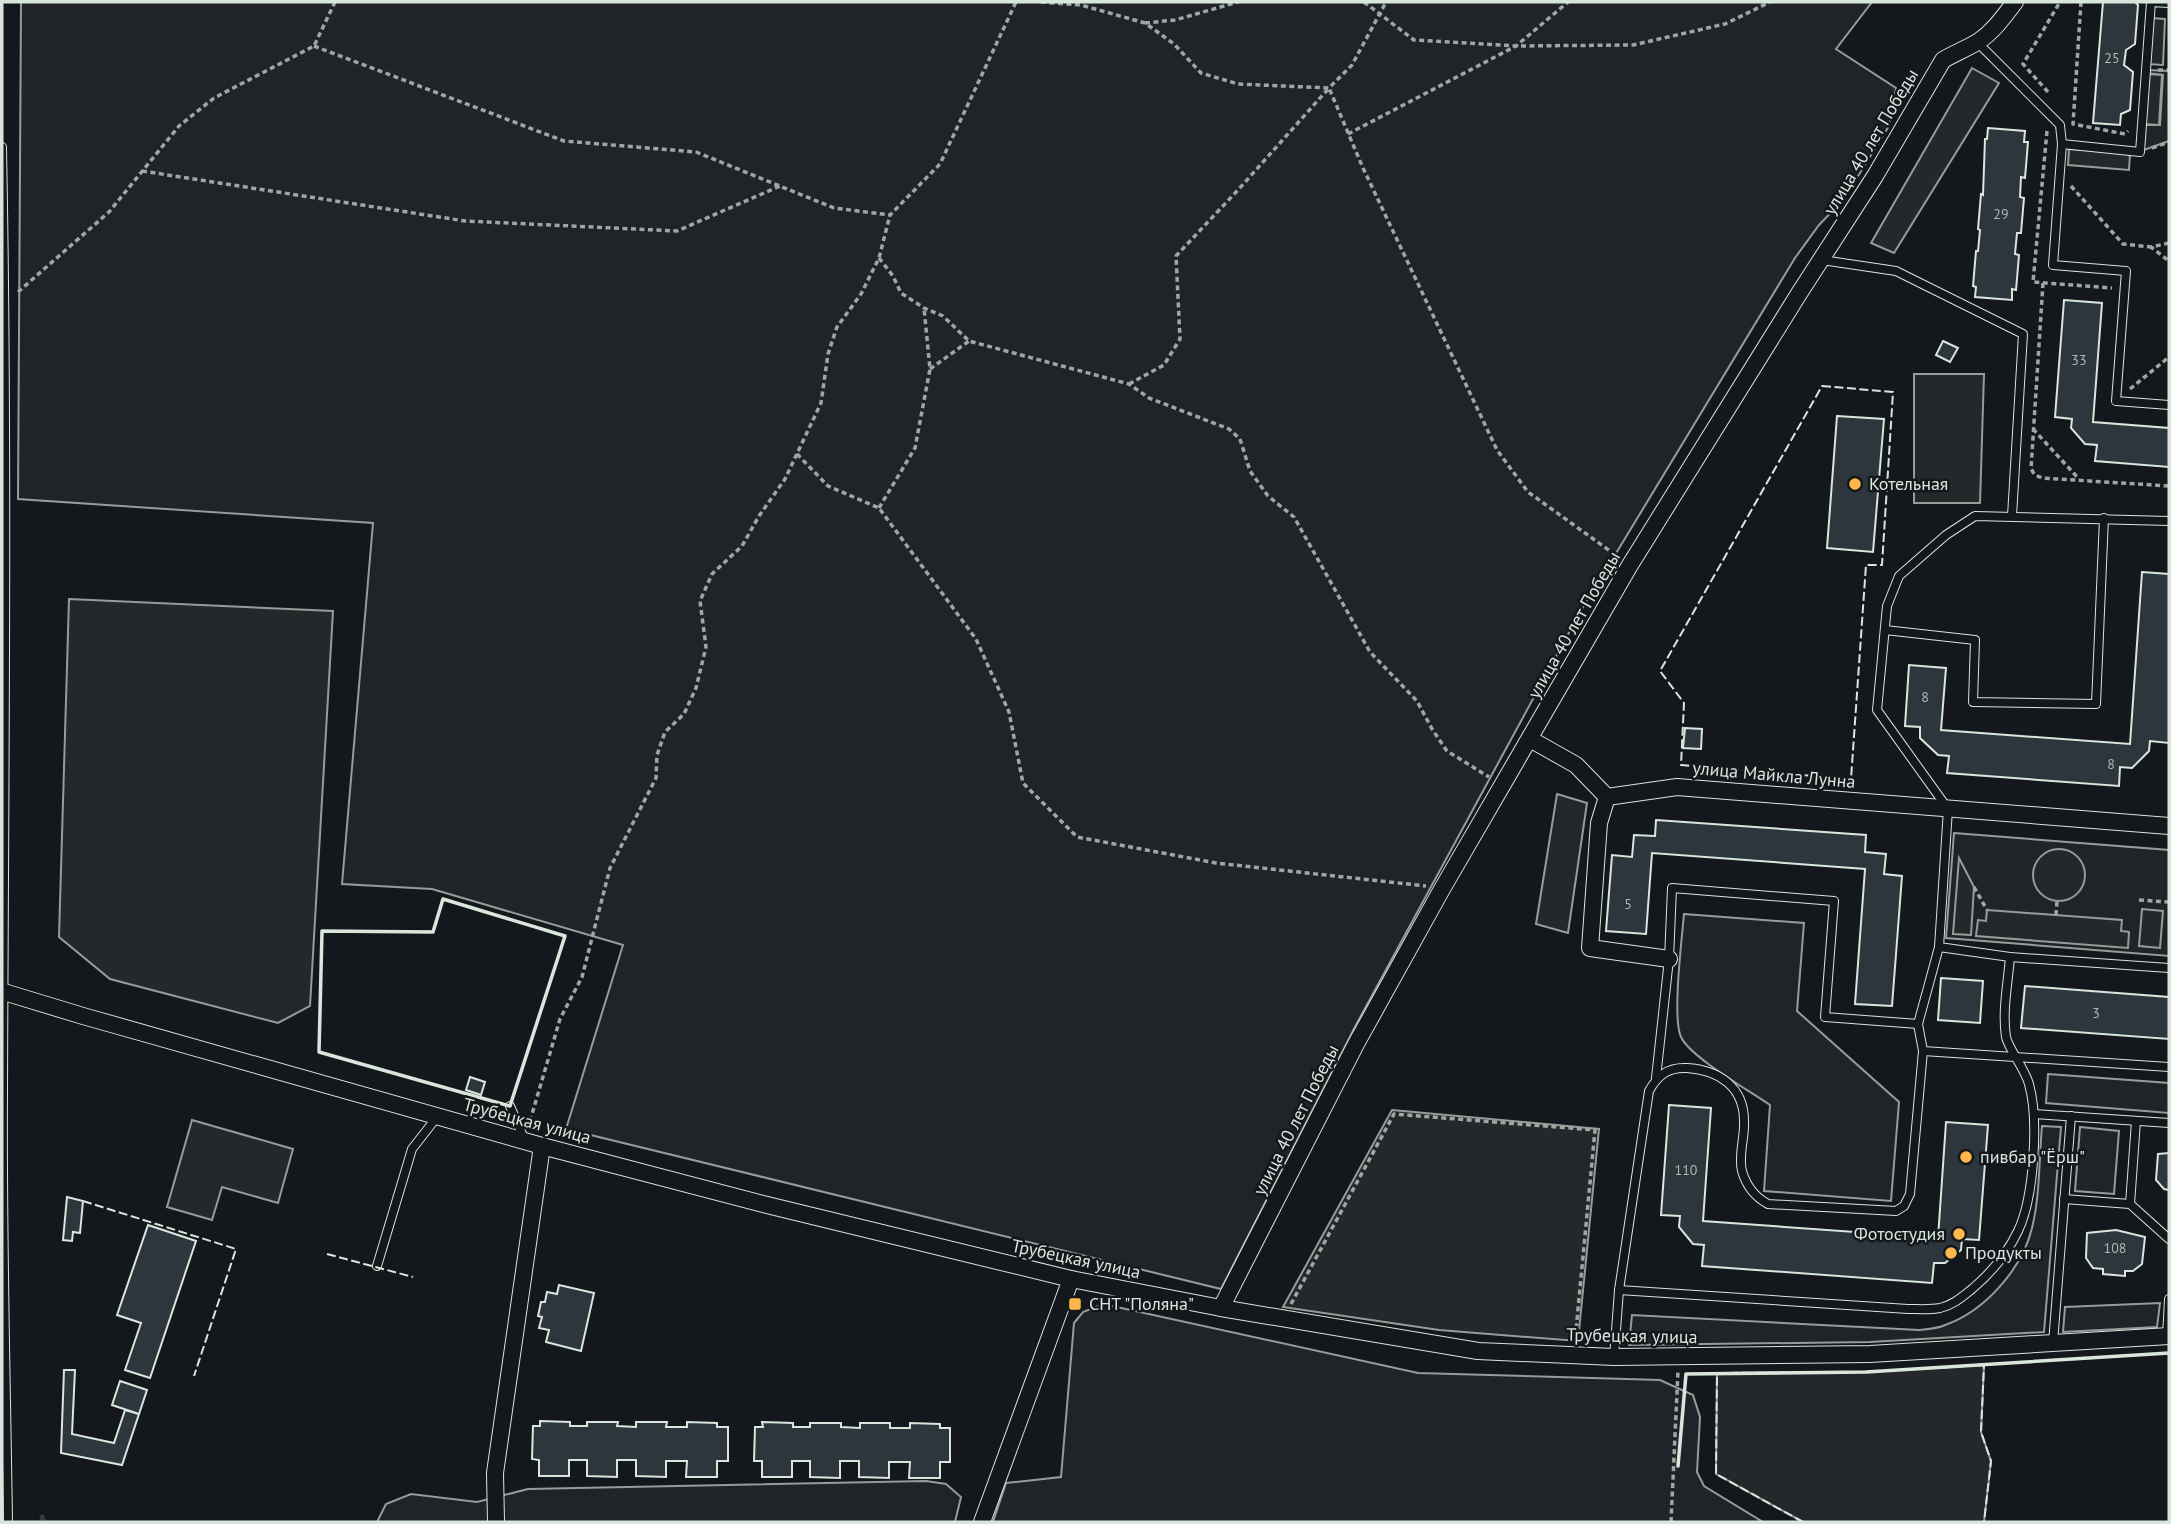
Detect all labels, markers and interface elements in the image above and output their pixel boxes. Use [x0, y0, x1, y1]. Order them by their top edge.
house number: 25 [2104, 49, 2120, 67]
street label: улица 40 лет Победы [1818, 65, 1923, 219]
house number: 29 [1993, 205, 2009, 223]
house number: 33 [2071, 351, 2087, 369]
place label: Котельная [1869, 472, 1948, 495]
marker: Котельная [1847, 476, 1863, 492]
street label: улица 40 лет Победы [1522, 547, 1625, 702]
house number: 8 [1921, 688, 1929, 706]
house number: 8 [2107, 755, 2115, 773]
street label: улица Майкла Лунна [1692, 756, 1856, 793]
house number: 5 [1624, 895, 1632, 913]
house number: 3 [2092, 1004, 2100, 1022]
street label: улица 40 лет Победы [1248, 1041, 1344, 1199]
street label: Трубецкая улица [461, 1092, 594, 1149]
place label: пивбар "Ёрш" [1980, 1145, 2085, 1168]
marker: пивбар "Ёрш" [1958, 1149, 1974, 1165]
house number: 110 [1675, 1161, 1698, 1179]
place label: Фотостудия [1854, 1222, 1945, 1245]
marker: Фотостудия [1951, 1226, 1967, 1242]
street label: Трубецкая улица [1010, 1234, 1143, 1283]
house number: 108 [2104, 1239, 2126, 1257]
place label: Продукты [1965, 1241, 2042, 1264]
marker: Продукты [1943, 1245, 1959, 1261]
place label: СНТ "Поляна" [1089, 1292, 1194, 1315]
marker: СНТ "Поляна" [1067, 1296, 1083, 1312]
street label: Трубецкая улица [1566, 1323, 1698, 1348]

